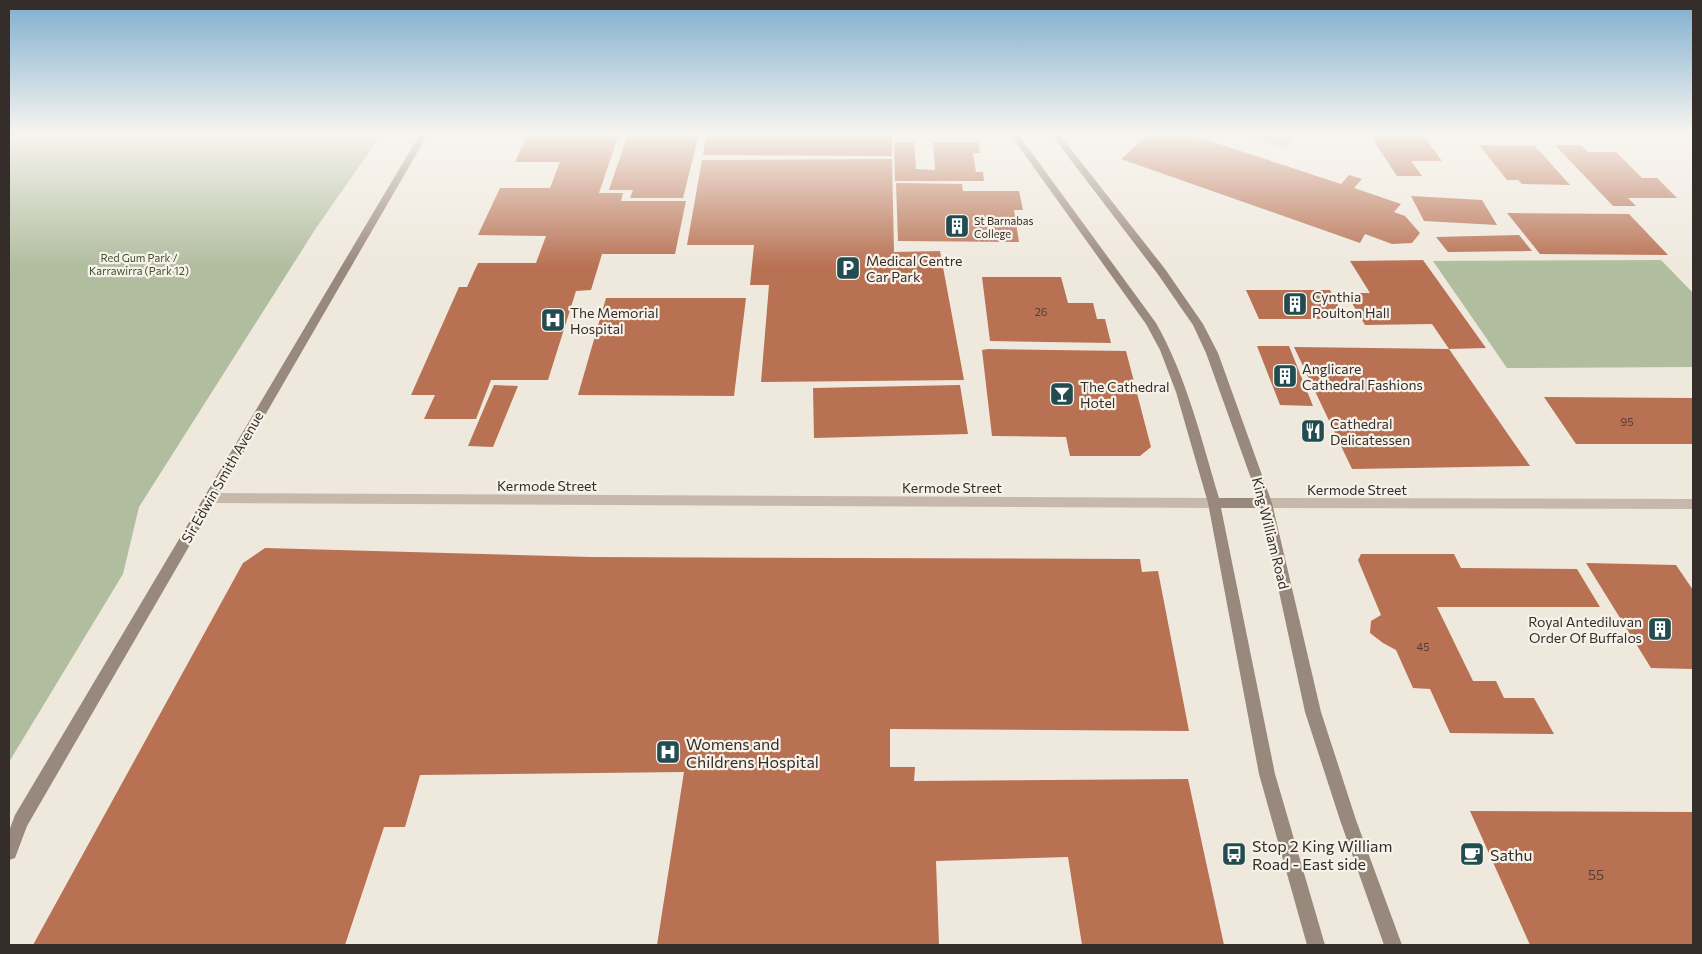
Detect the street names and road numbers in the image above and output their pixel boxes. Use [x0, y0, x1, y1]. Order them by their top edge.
street label: Sir Edwin Smith Avenue [177, 408, 267, 546]
street label: King William Road [1249, 475, 1293, 591]
street label: Kermode Street [497, 477, 597, 494]
street label: Kermode Street [902, 479, 1002, 496]
street label: Kermode Street [1307, 481, 1407, 498]

